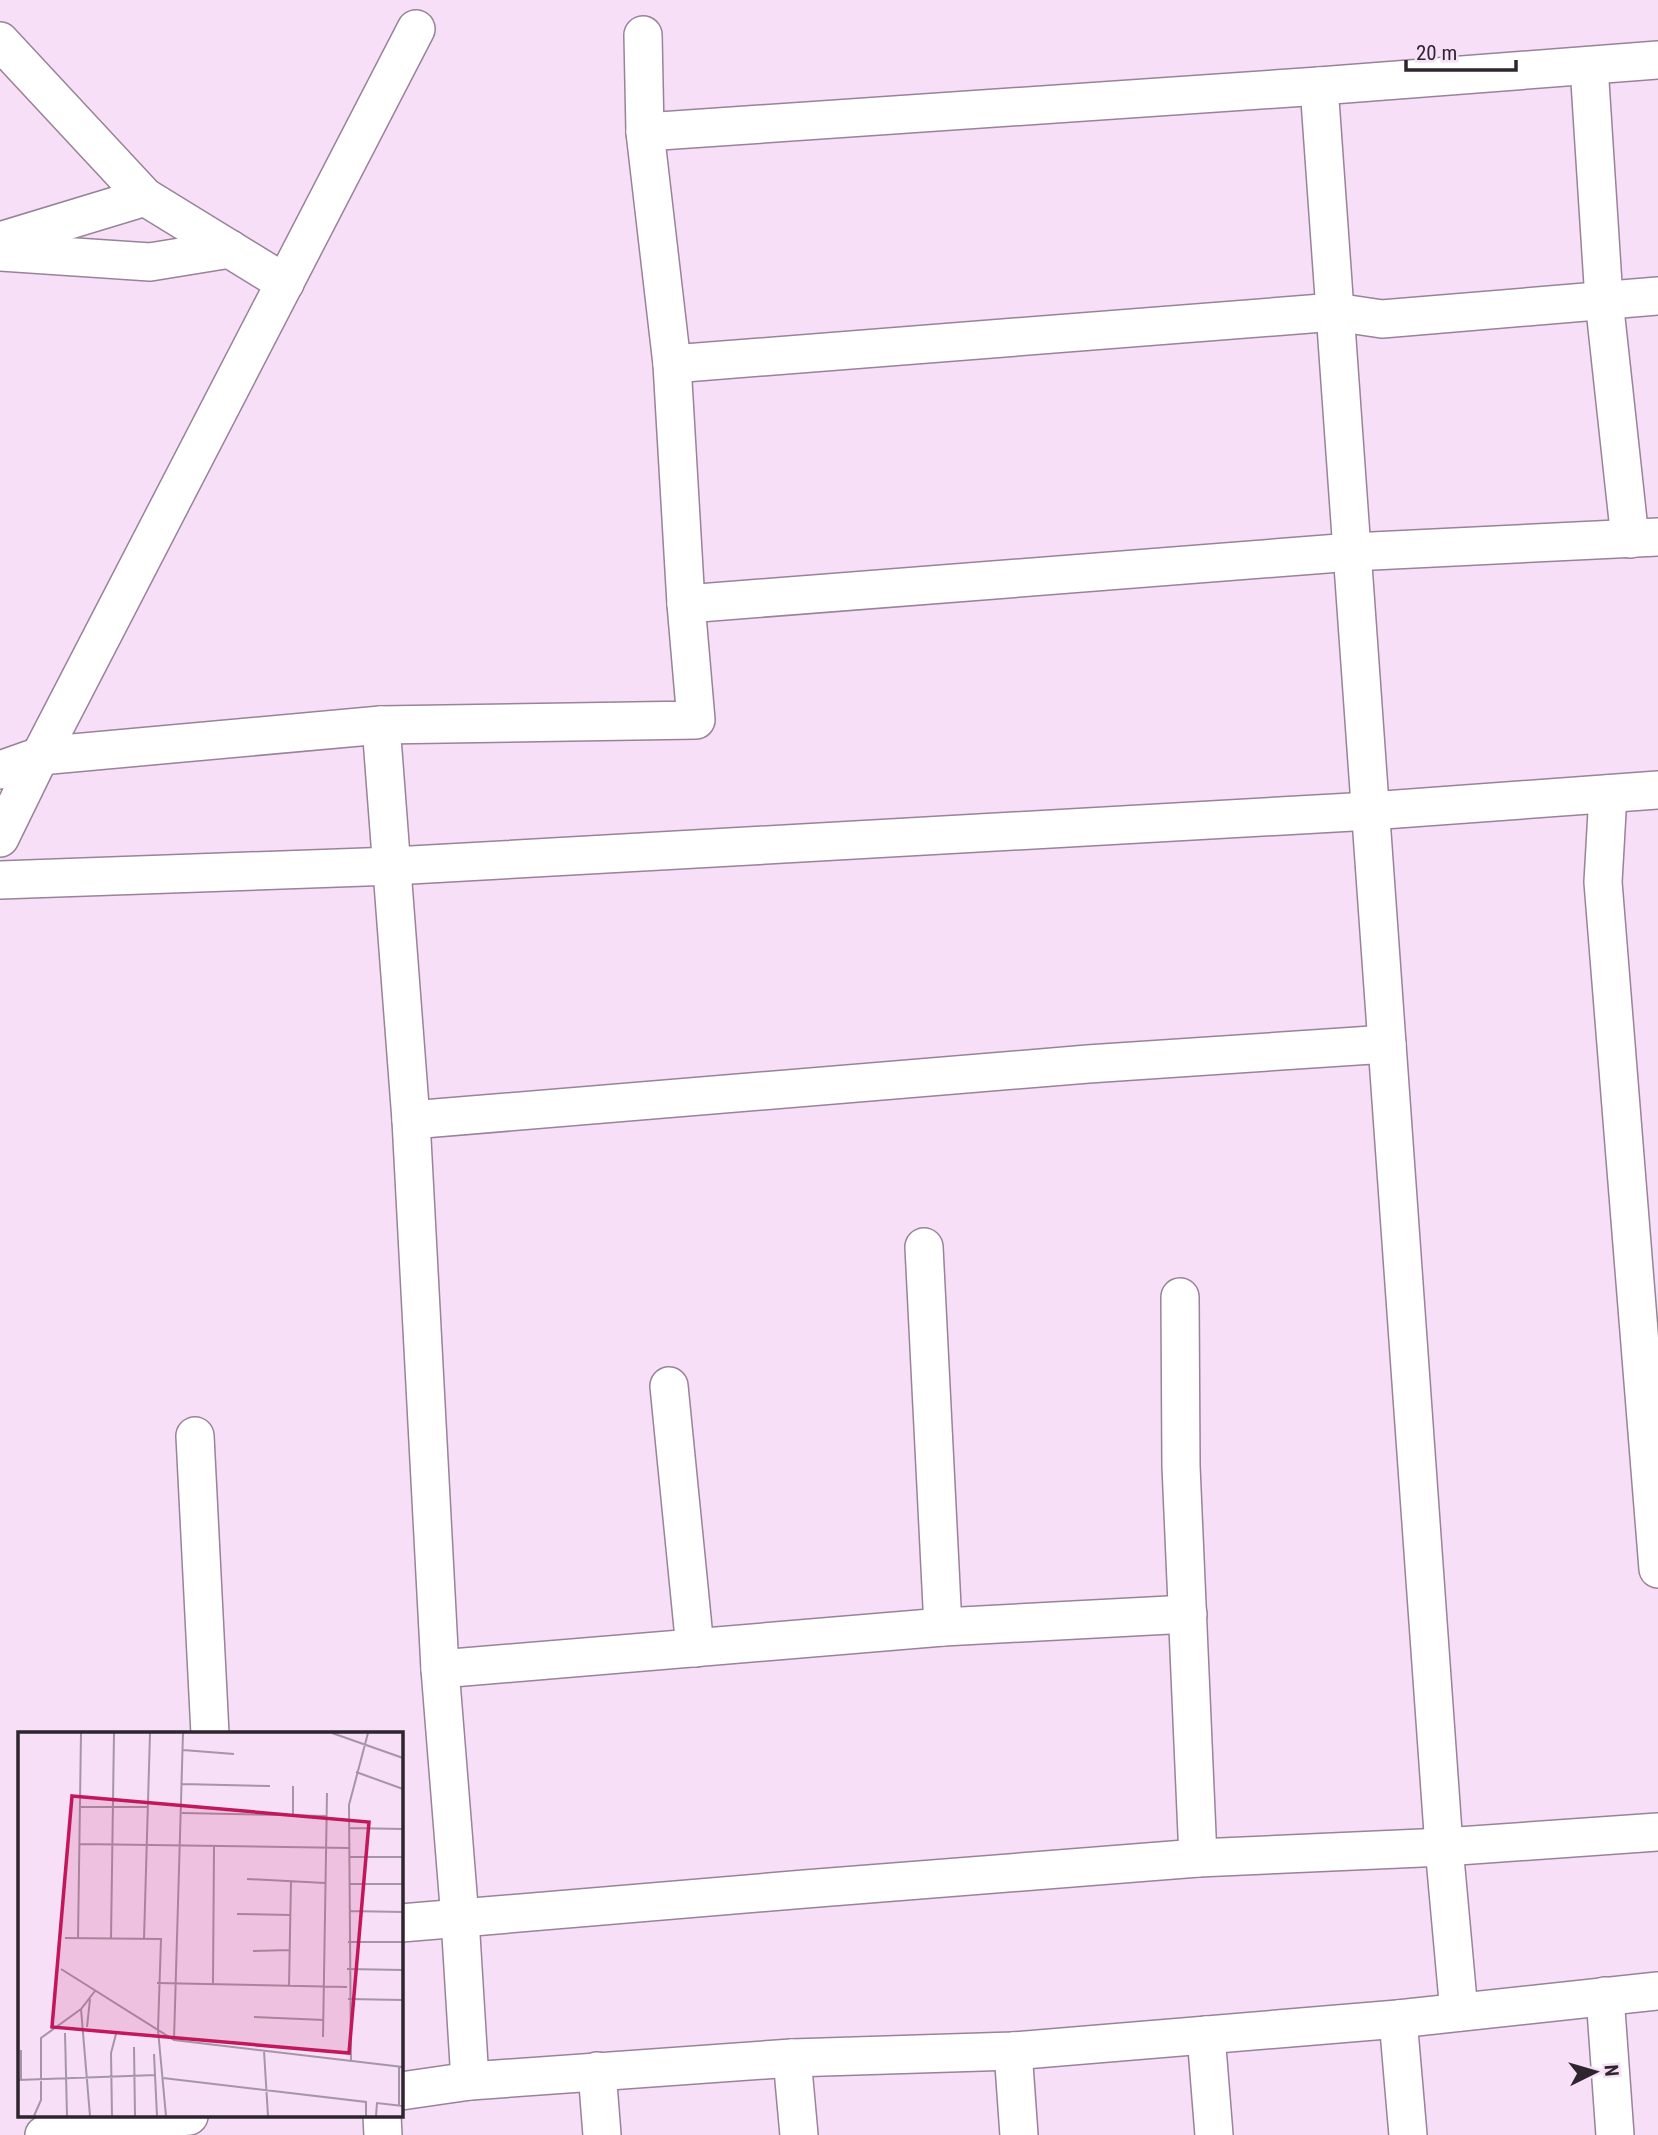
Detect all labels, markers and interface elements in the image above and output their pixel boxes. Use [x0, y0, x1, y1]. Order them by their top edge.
scale bar [1406, 28, 1516, 72]
text: 20 m [1416, 41, 1457, 65]
inset map [18, 1732, 402, 2118]
north arrow [1560, 2037, 1630, 2107]
text: N [1599, 2064, 1623, 2077]

